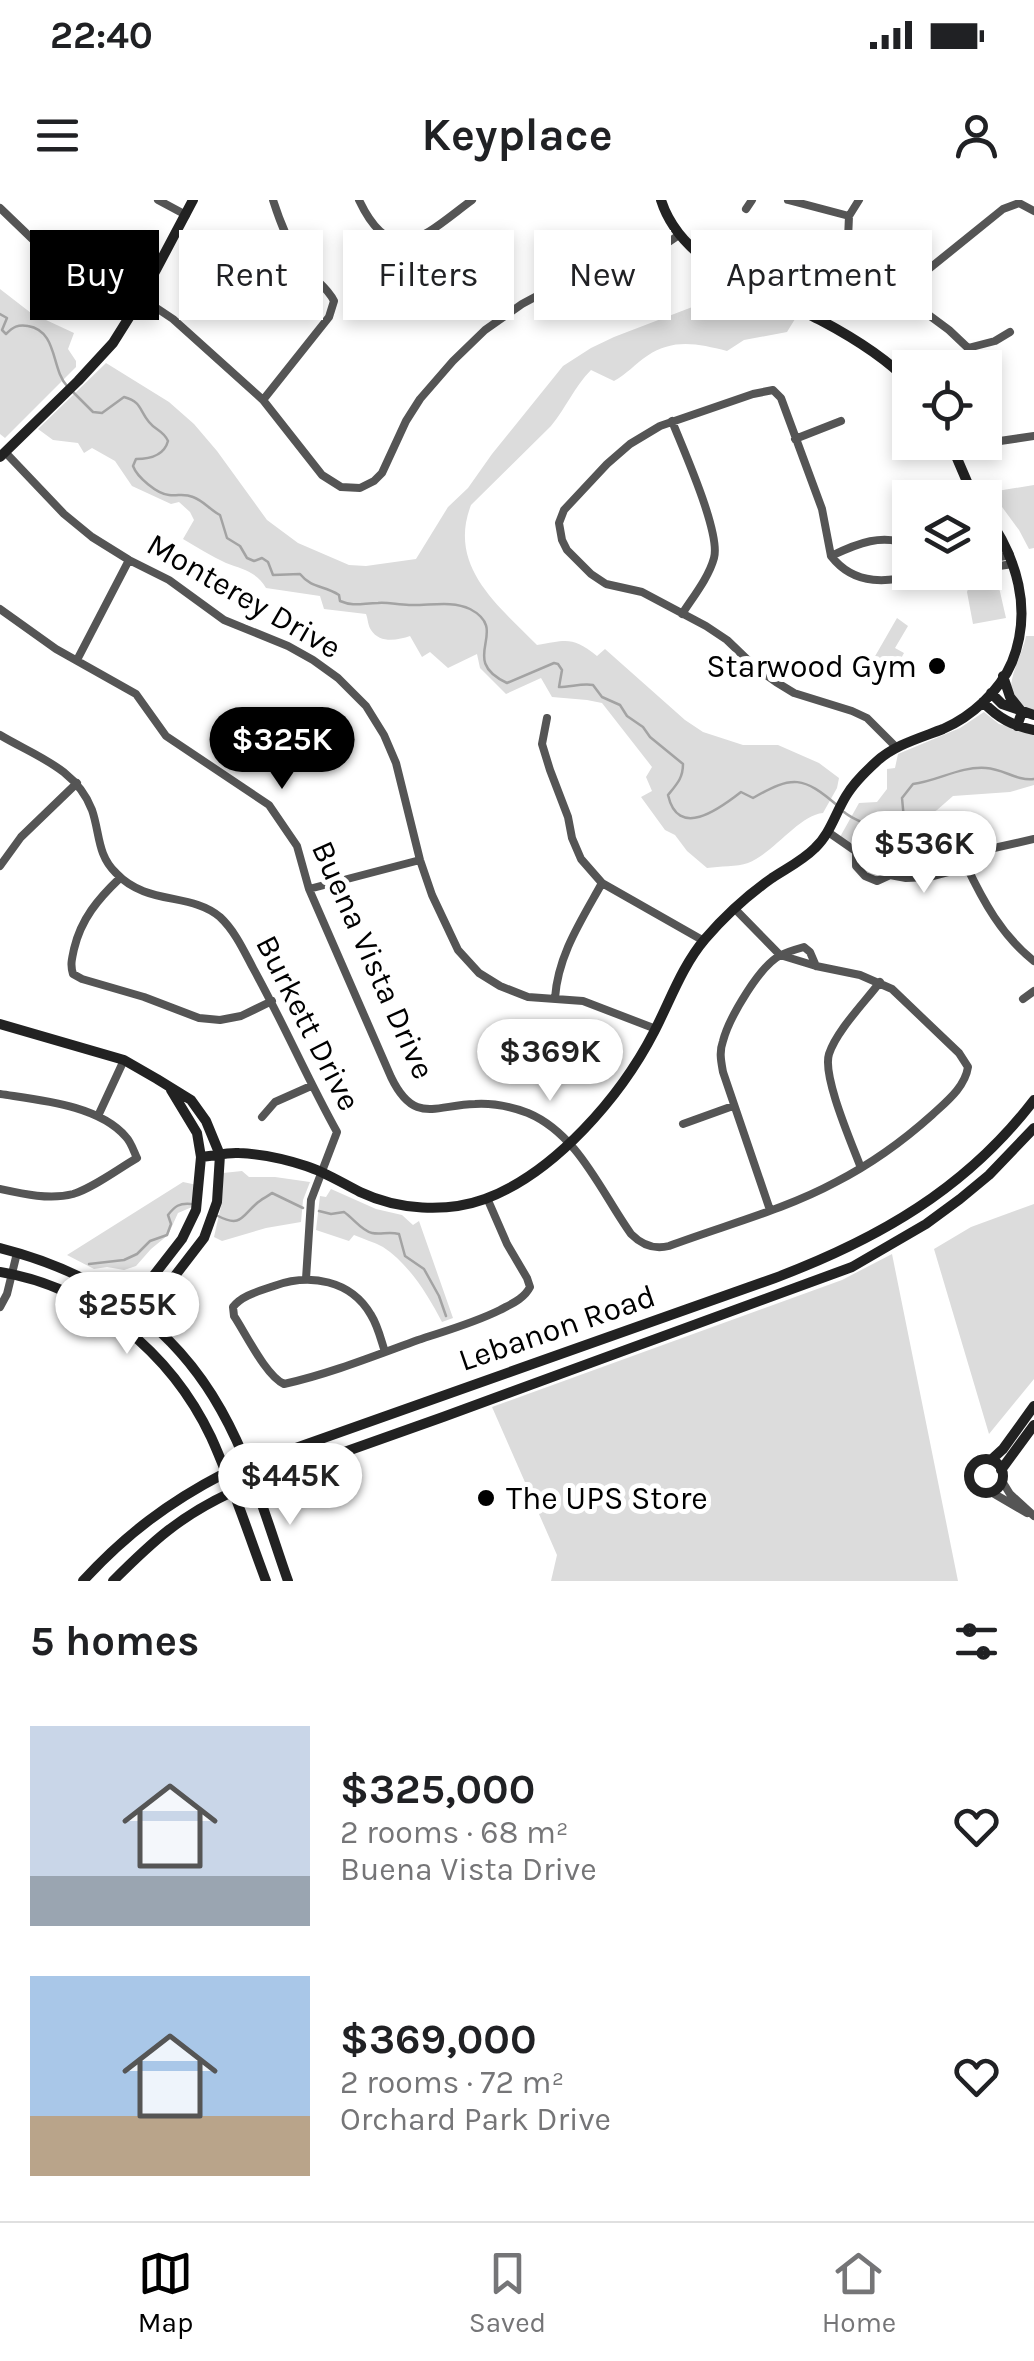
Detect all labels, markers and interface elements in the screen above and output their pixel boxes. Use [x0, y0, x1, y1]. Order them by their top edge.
text: 22:40 [50, 13, 153, 58]
icon: menu [30, 108, 85, 163]
icon: person [949, 108, 1004, 163]
text: Keyplace [421, 109, 613, 161]
chip: Buy [30, 230, 159, 320]
chip: Rent [179, 230, 323, 320]
chip: Filters [343, 230, 514, 320]
chip: New [534, 230, 671, 320]
chip: Apartment [691, 230, 932, 320]
map controls [892, 350, 1002, 590]
button: locate [892, 350, 1002, 460]
button: layers [892, 480, 1002, 590]
street label: Monterey Drive [141, 526, 347, 666]
place label: Starwood Gym [706, 648, 917, 685]
marker: Starwood Gym [926, 655, 948, 677]
pin: $325K [212, 707, 352, 792]
text: $325K [232, 721, 332, 758]
pin: $536K [854, 811, 994, 896]
text: $536K [874, 825, 974, 862]
street label: Buena Vista Drive [304, 835, 442, 1085]
street label: Burkett Drive [248, 929, 368, 1117]
pin: $369K [480, 1019, 620, 1104]
text: $369K [499, 1033, 601, 1070]
pin: $255K [57, 1272, 197, 1357]
street label: Lebanon Road [454, 1277, 660, 1379]
text: $255K [77, 1286, 177, 1323]
pin: $445K [220, 1443, 360, 1528]
text: $445K [240, 1457, 340, 1494]
place label: The UPS Store [506, 1480, 708, 1517]
marker: The UPS Store [475, 1487, 497, 1509]
icon: filters [949, 1614, 1004, 1669]
text: 5 homes [30, 1616, 199, 1666]
text: $325,000 [340, 1764, 535, 1814]
icon: home [110, 1766, 230, 1886]
icon: heart [949, 1799, 1004, 1854]
text: 2 rooms · 68 m² [340, 1814, 569, 1851]
text: Buena Vista Drive [340, 1851, 597, 1888]
text: $369,000 [340, 2014, 537, 2064]
icon: home [110, 2016, 230, 2136]
icon: heart [949, 2049, 1004, 2104]
text: 2 rooms · 72 m² [340, 2064, 564, 2101]
text: Orchard Park Drive [340, 2101, 611, 2138]
tab: Map [138, 2246, 193, 2339]
tab: Saved [469, 2246, 546, 2339]
tab: Home [822, 2246, 896, 2339]

